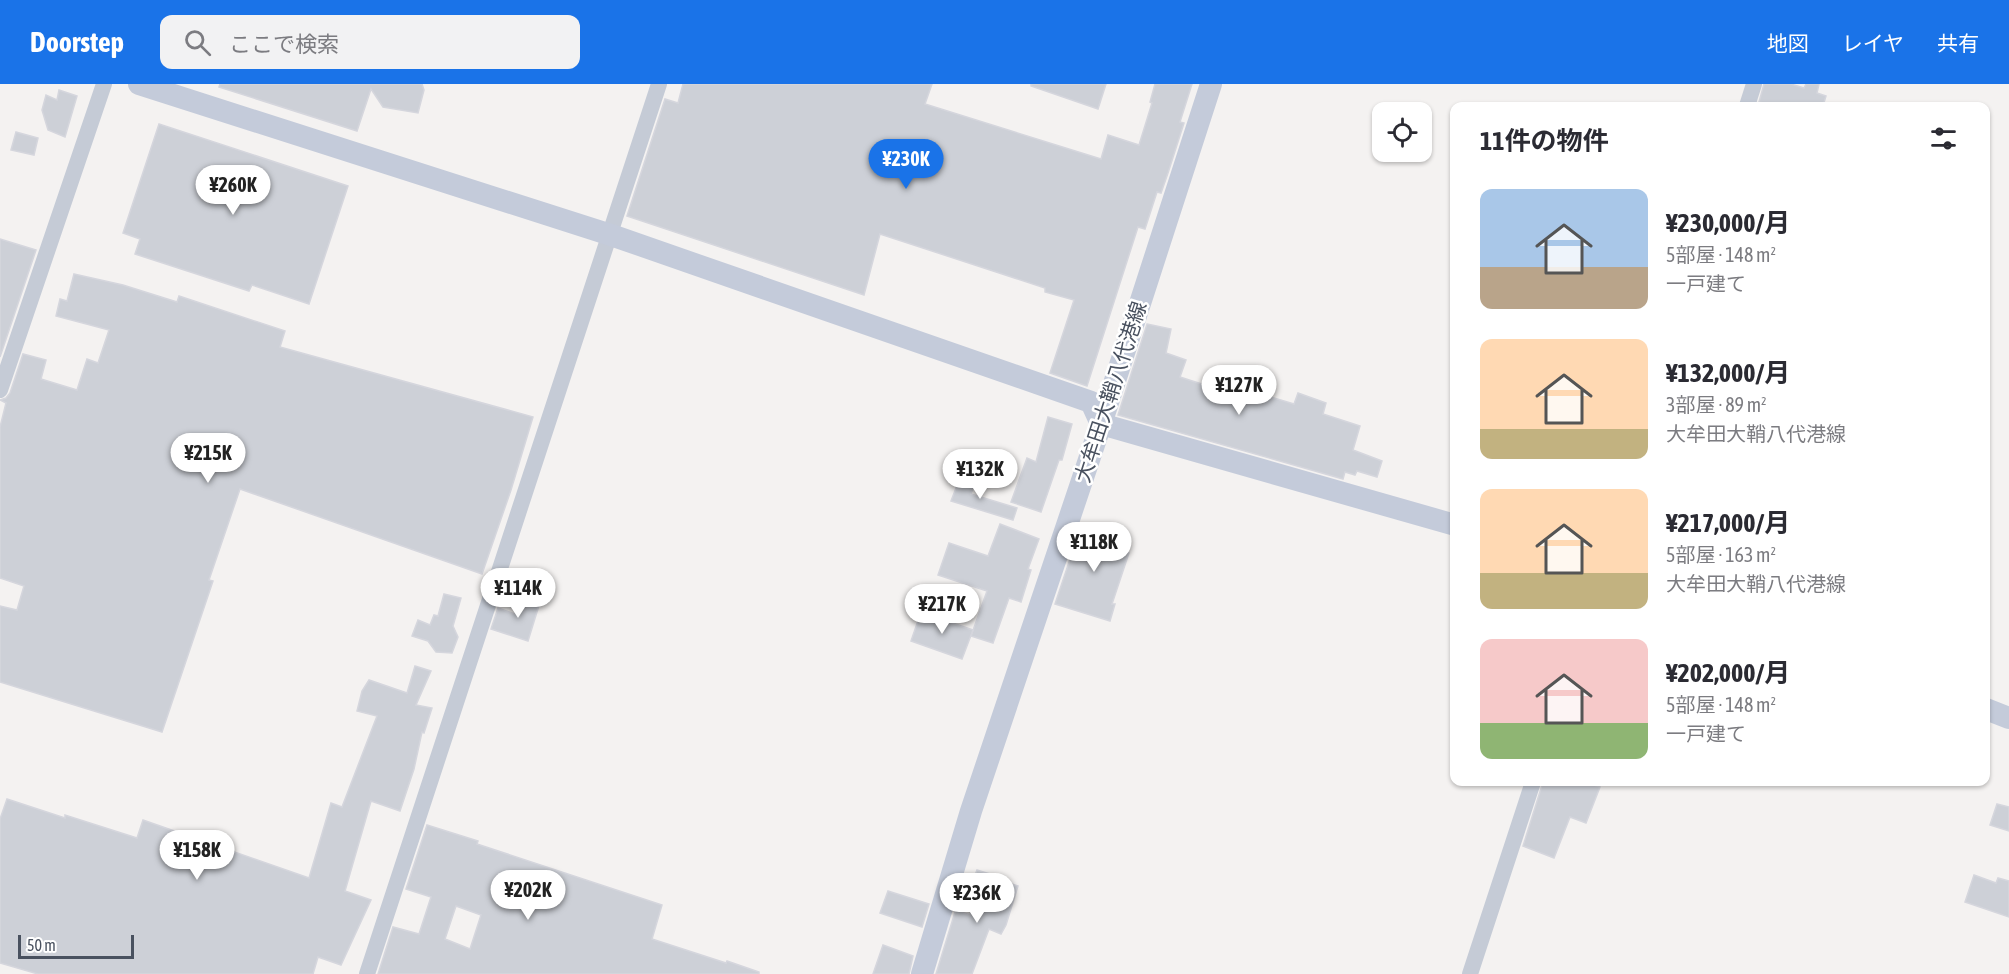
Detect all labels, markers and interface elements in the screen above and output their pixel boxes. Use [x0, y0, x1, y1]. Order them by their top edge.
search box [160, 15, 580, 69]
text: Doorstep [30, 26, 124, 58]
icon: search [181, 26, 214, 59]
text: ここで検索 [229, 31, 339, 57]
text: 地図 [1767, 31, 1809, 55]
text: レイヤ [1842, 31, 1904, 55]
text: 共有 [1937, 31, 1979, 55]
map controls [1372, 102, 1432, 162]
button: locate [1372, 102, 1432, 162]
icon: filters [1927, 122, 1960, 155]
text: 11件の物件 [1480, 126, 1608, 156]
pin: ¥230K [864, 139, 948, 190]
text: ¥230K [883, 147, 929, 170]
pin: ¥260K [191, 165, 275, 216]
text: ¥260K [210, 173, 256, 196]
text: ¥230,000/月 [1666, 208, 1790, 238]
icon: home [1528, 213, 1600, 285]
text: 5部屋 · 148 m² [1666, 243, 1776, 266]
text: 一戸建て [1666, 272, 1746, 295]
street label: 大牟田大鞘八代港線 [1069, 298, 1151, 485]
text: ¥132,000/月 [1666, 358, 1790, 388]
icon: home [1528, 363, 1600, 435]
pin: ¥127K [1197, 365, 1281, 416]
text: ¥127K [1216, 373, 1262, 396]
text: 3部屋 · 89 m² [1666, 393, 1767, 416]
text: 大牟田大鞘八代港線 [1666, 422, 1846, 445]
pin: ¥215K [166, 433, 250, 484]
text: ¥215K [185, 441, 231, 464]
pin: ¥132K [938, 449, 1022, 500]
text: ¥132K [957, 457, 1003, 480]
text: ¥217,000/月 [1666, 508, 1790, 538]
icon: home [1528, 513, 1600, 585]
pin: ¥118K [1052, 522, 1136, 573]
text: ¥118K [1071, 530, 1117, 553]
text: 5部屋 · 163 m² [1666, 543, 1776, 566]
pin: ¥114K [476, 568, 560, 619]
text: 大牟田大鞘八代港線 [1666, 572, 1846, 595]
text: ¥114K [495, 576, 541, 599]
pin: ¥217K [900, 584, 984, 635]
text: ¥217K [919, 592, 965, 615]
text: ¥202,000/月 [1666, 658, 1790, 688]
icon: home [1528, 663, 1600, 735]
text: 5部屋 · 148 m² [1666, 693, 1776, 716]
text: 一戸建て [1666, 722, 1746, 745]
pin: ¥158K [155, 830, 239, 881]
text: ¥158K [174, 838, 220, 861]
pin: ¥202K [486, 870, 570, 921]
pin: ¥236K [935, 873, 1019, 924]
text: ¥202K [505, 878, 551, 901]
text: ¥236K [954, 881, 1000, 904]
scale bar [18, 932, 134, 960]
text: 50 m [27, 936, 56, 954]

